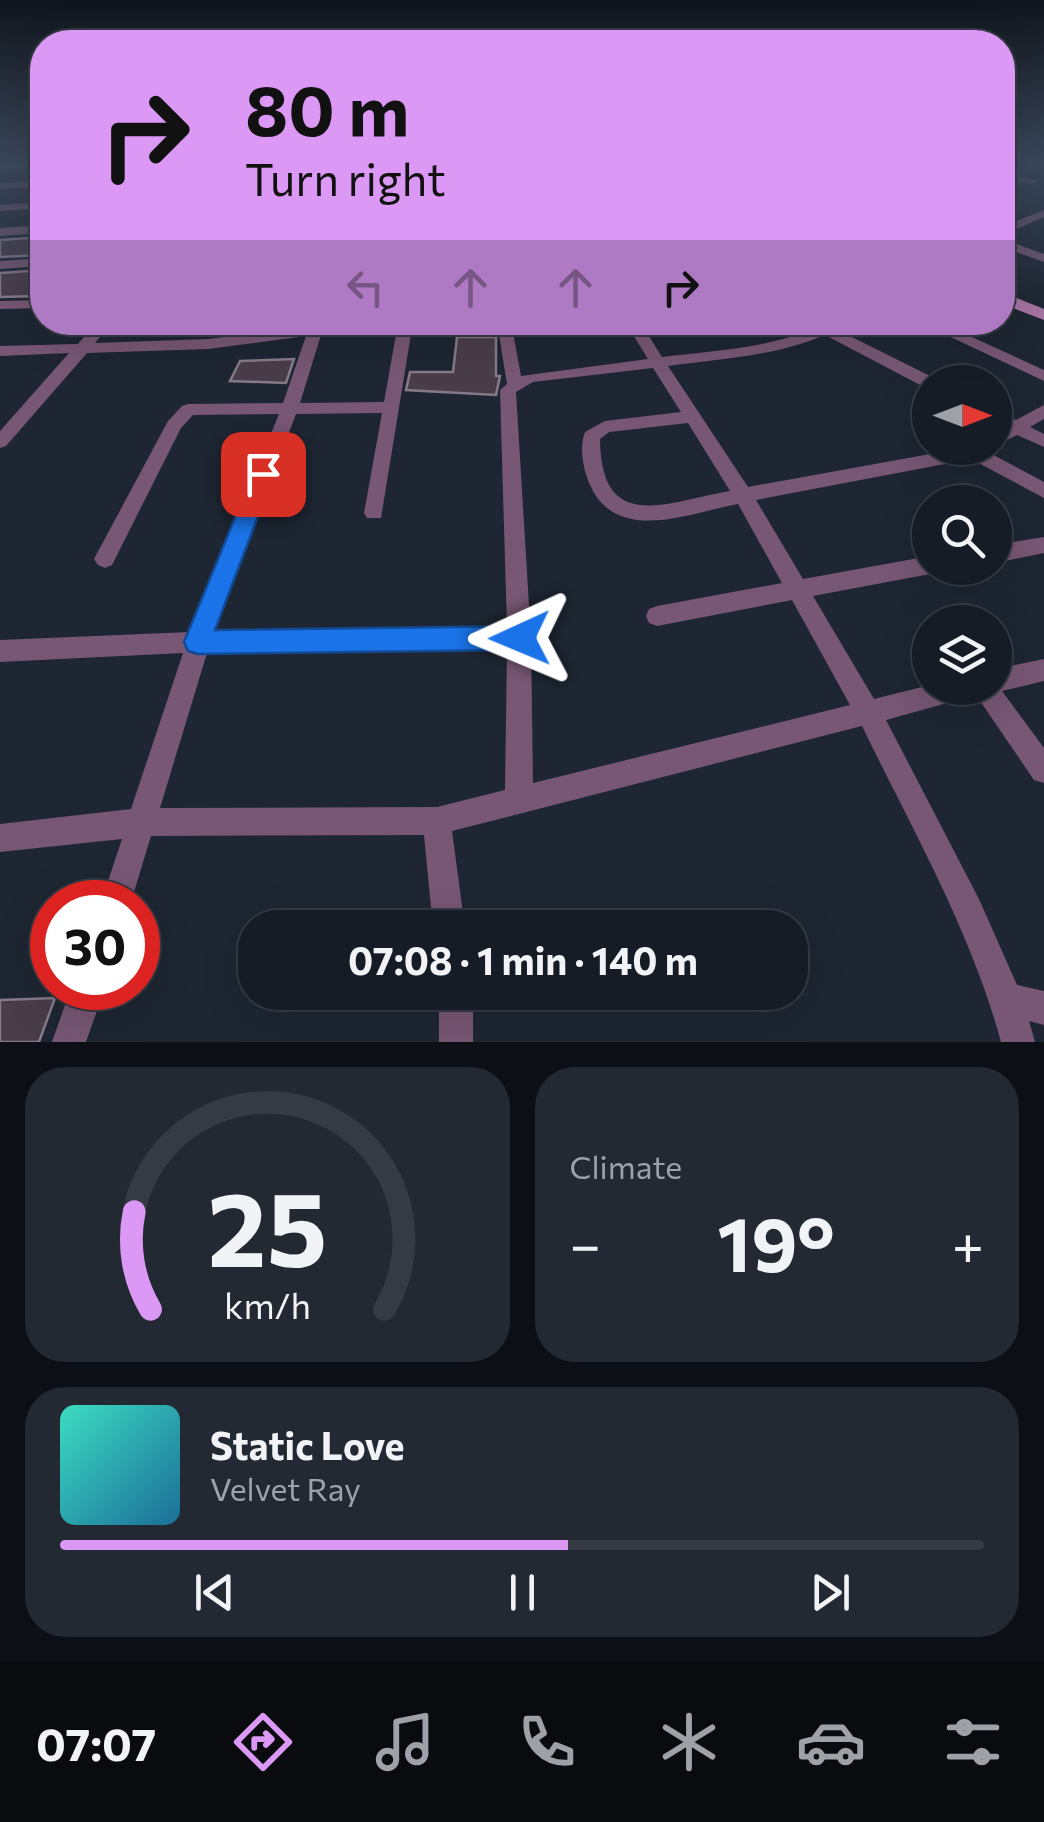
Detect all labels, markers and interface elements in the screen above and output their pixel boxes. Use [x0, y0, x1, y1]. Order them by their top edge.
text: 80 m [245, 65, 409, 150]
icon: right [80, 70, 210, 200]
text: Turn right [245, 150, 446, 205]
icon: left [338, 260, 393, 315]
icon: ahead [443, 260, 498, 315]
icon: ahead [548, 260, 603, 315]
icon: right [653, 260, 708, 315]
north arrow [912, 365, 1012, 465]
map controls [912, 365, 1012, 705]
pin [221, 432, 306, 517]
icon: arrive [236, 447, 291, 502]
button: search [912, 485, 1012, 585]
position arrow [468, 586, 572, 690]
button: layers [912, 605, 1012, 705]
speed limit sign: 30 [30, 880, 160, 1010]
text: 07:08 · 1 min · 140 m [348, 936, 698, 983]
text: Climate [570, 1146, 682, 1186]
text: 25 [207, 1161, 327, 1288]
text: 19° [717, 1196, 835, 1287]
text: − [570, 1209, 601, 1276]
text: + [952, 1209, 984, 1276]
text: km/h [224, 1283, 311, 1326]
text: Static Love [210, 1421, 405, 1468]
text: Velvet Ray [210, 1468, 361, 1508]
icon: previous [187, 1565, 242, 1620]
icon: pause [495, 1565, 550, 1620]
icon: next [803, 1565, 858, 1620]
icon: directions [228, 1707, 298, 1777]
icon: music [370, 1707, 440, 1777]
icon: phone [512, 1707, 582, 1777]
icon: climate [654, 1707, 724, 1777]
icon: car [796, 1707, 866, 1777]
icon: filters [938, 1707, 1008, 1777]
text: 07:07 [36, 1715, 156, 1770]

